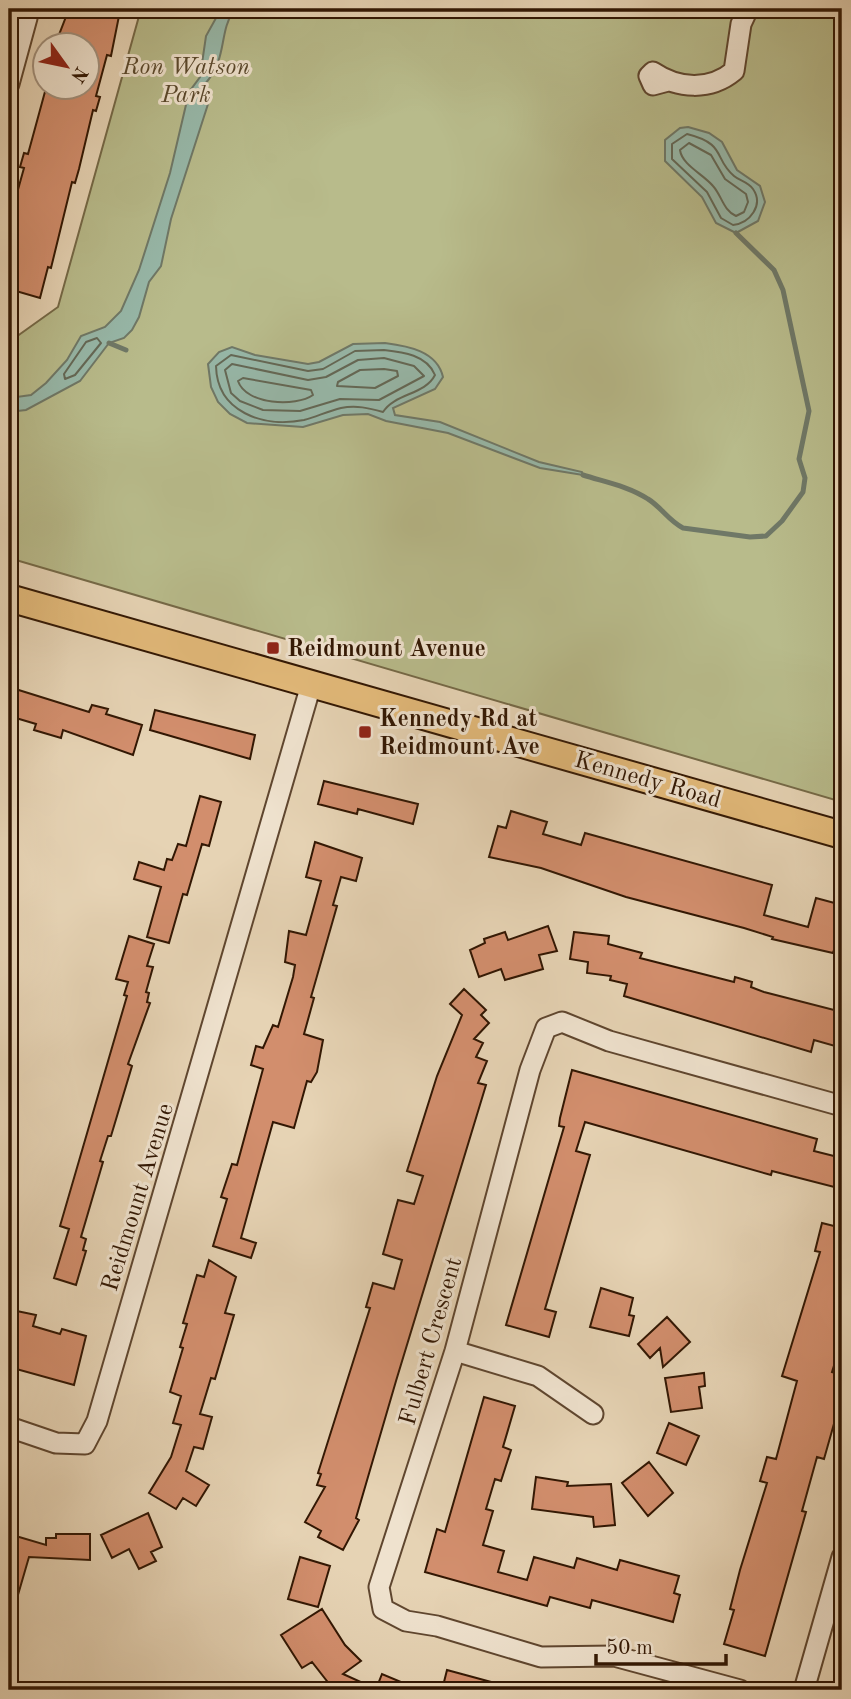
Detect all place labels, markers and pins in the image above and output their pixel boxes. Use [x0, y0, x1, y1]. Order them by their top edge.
place label: Reidmount Avenue [287, 638, 486, 662]
marker: Reidmount Avenue [265, 640, 281, 656]
place label: Kennedy Rd at Reidmount Ave [379, 708, 540, 760]
marker: Kennedy Rd at Reidmount Ave [357, 724, 373, 740]

